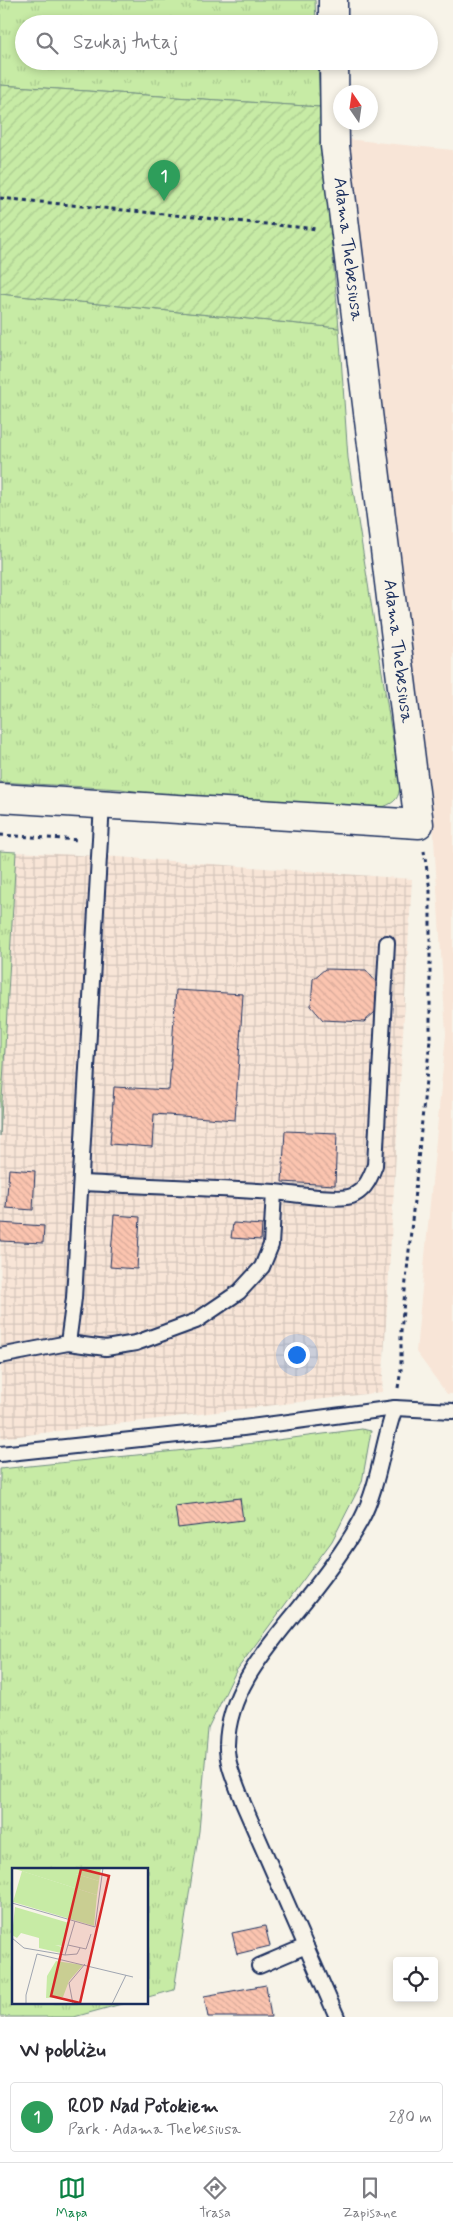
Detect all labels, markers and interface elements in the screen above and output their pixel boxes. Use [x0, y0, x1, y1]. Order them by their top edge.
search box [15, 15, 438, 70]
icon: search [33, 29, 61, 57]
text: Szukaj tutaj [73, 30, 178, 55]
north arrow [333, 85, 378, 130]
pin: 1 [148, 160, 180, 201]
street label: Adama Thebesiusa [327, 176, 369, 323]
street label: Adama Thebesiusa [377, 578, 419, 725]
your location [284, 1342, 310, 1368]
inset map [12, 1868, 149, 2004]
map controls [393, 1957, 438, 2002]
button: locate [393, 1957, 438, 2002]
text: W pobliżu [20, 2036, 106, 2064]
text: ROD Nad Potokiem [68, 2094, 219, 2119]
text: 1 [33, 2107, 41, 2128]
text: 280 m [389, 2107, 432, 2128]
text: Park · Adama Thebesiusa [68, 2119, 241, 2140]
tab: Mapa [56, 2174, 88, 2222]
tab: Trasa [199, 2174, 231, 2222]
tab: Zapisane [342, 2174, 397, 2222]

